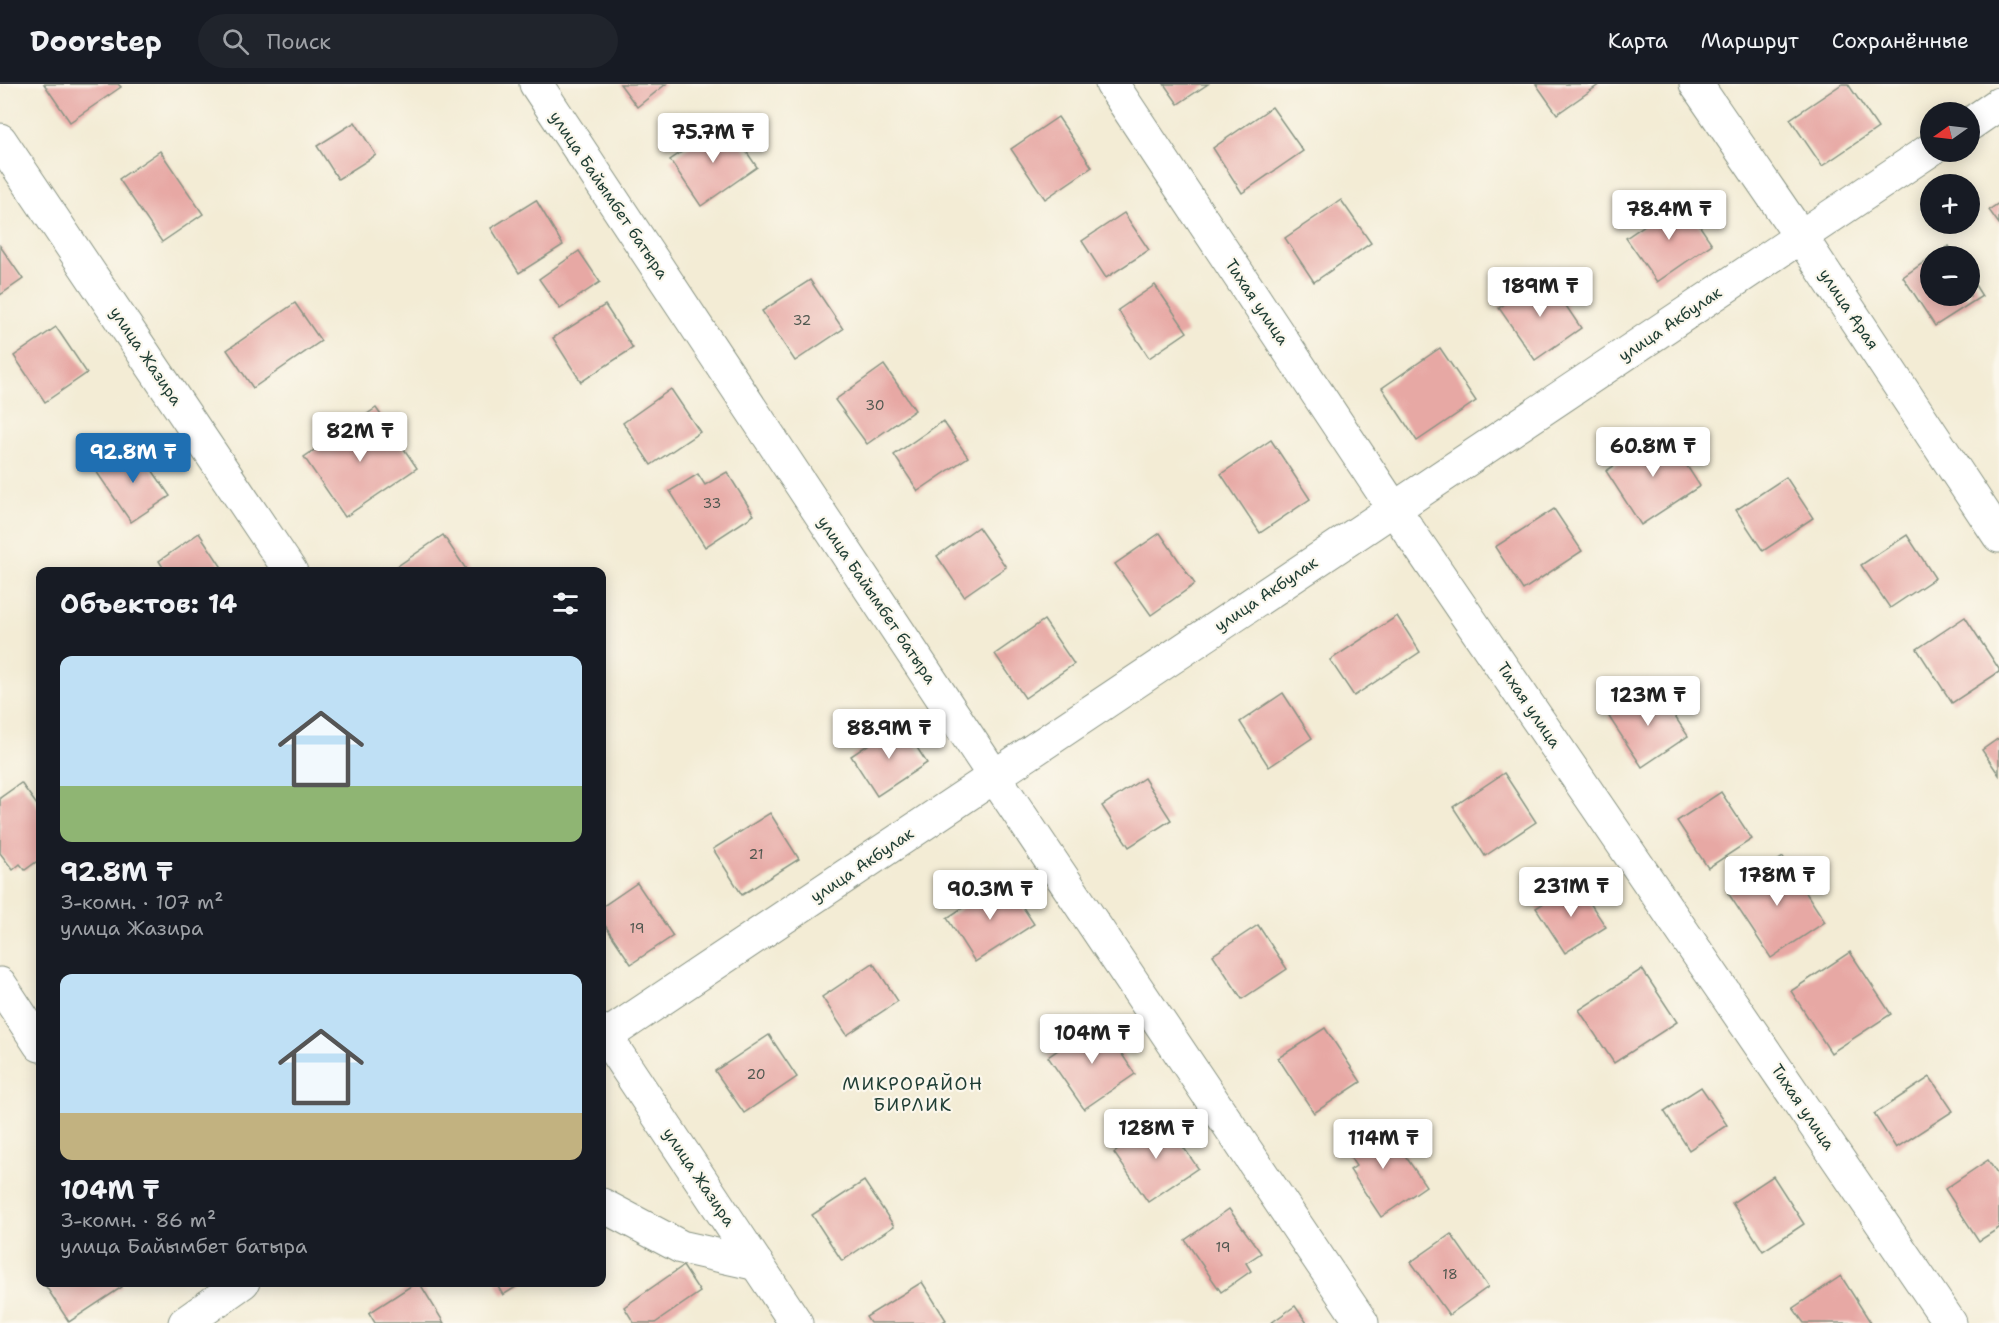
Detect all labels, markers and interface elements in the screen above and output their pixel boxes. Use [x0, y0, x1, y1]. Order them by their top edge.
search box [198, 14, 618, 68]
text: Doorstep [30, 22, 162, 60]
icon: search [219, 25, 252, 58]
text: Поиск [267, 27, 331, 56]
text: Карта [1608, 27, 1668, 55]
text: Маршрут [1701, 27, 1799, 55]
text: Сохранённые [1832, 27, 1969, 55]
north arrow [1920, 102, 1980, 162]
map controls [1920, 102, 1980, 306]
street label: улица Байымбет батыра [545, 107, 673, 283]
pin: 75.7M ₸ [658, 113, 768, 164]
text: 75.7M ₸ [672, 119, 754, 145]
button: + [1920, 174, 1980, 234]
pin: 78.4M ₸ [1614, 190, 1724, 241]
text: 78.4M ₸ [1626, 196, 1712, 222]
button: − [1920, 246, 1980, 306]
street label: Тихая улица [1220, 255, 1294, 349]
street label: улица Арая [1814, 265, 1884, 353]
pin: 189M ₸ [1491, 267, 1589, 318]
text: 189M ₸ [1502, 273, 1578, 299]
street label: улица Акбулак [1614, 281, 1726, 366]
street label: улица Жазира [105, 303, 187, 409]
house number: 32 [793, 311, 811, 329]
house number: 30 [865, 396, 885, 414]
pin: 82M ₸ [318, 412, 402, 463]
text: 82M ₸ [326, 418, 394, 444]
pin: 60.8M ₸ [1598, 427, 1708, 478]
pin: 92.8M ₸ [78, 433, 188, 484]
text: 60.8M ₸ [1610, 433, 1696, 459]
text: 92.8M ₸ [90, 439, 176, 465]
house number: 33 [703, 494, 721, 512]
street label: улица Байымбет батыра [813, 512, 941, 688]
street label: улица Акбулак [1210, 551, 1322, 636]
text: Объектов: 14 [60, 586, 237, 621]
icon: filters [549, 587, 582, 620]
street label: Тихая улица [1492, 658, 1566, 752]
pin: 123M ₸ [1599, 676, 1697, 727]
text: 123M ₸ [1610, 682, 1686, 708]
icon: home [267, 695, 375, 803]
pin: 88.9M ₸ [834, 709, 944, 760]
text: 88.9M ₸ [847, 715, 931, 741]
street label: улица Акбулак [806, 822, 918, 907]
house number: 21 [749, 845, 763, 863]
text: 92.8M ₸ [60, 854, 173, 889]
pin: 178M ₸ [1728, 856, 1826, 907]
text: 178M ₸ [1739, 862, 1815, 888]
pin: 231M ₸ [1522, 867, 1620, 918]
pin: 90.3M ₸ [935, 870, 1045, 921]
text: 231M ₸ [1533, 873, 1609, 899]
text: 90.3M ₸ [947, 876, 1033, 902]
text: 3-комн. · 107 m² [60, 889, 224, 915]
text: улица Жазира [60, 915, 203, 941]
house number: 19 [629, 919, 645, 937]
icon: home [267, 1013, 375, 1121]
pin: 104M ₸ [1043, 1014, 1141, 1065]
text: 104M ₸ [1054, 1020, 1130, 1046]
street label: Тихая улица [1766, 1060, 1840, 1154]
house number: 20 [746, 1065, 766, 1083]
district label: МИКРОРАЙОН БИРЛИК [842, 1072, 984, 1117]
pin: 128M ₸ [1107, 1109, 1205, 1160]
text: 128M ₸ [1118, 1115, 1194, 1141]
pin: 114M ₸ [1334, 1119, 1432, 1170]
street label: улица Жазира [658, 1124, 740, 1230]
text: 114M ₸ [1347, 1125, 1419, 1151]
text: 104M ₸ [60, 1172, 159, 1207]
text: 3-комн. · 86 m² [60, 1207, 216, 1233]
text: улица Байымбет батыра [60, 1233, 308, 1259]
house number: 19 [1215, 1238, 1231, 1256]
house number: 18 [1442, 1265, 1458, 1283]

